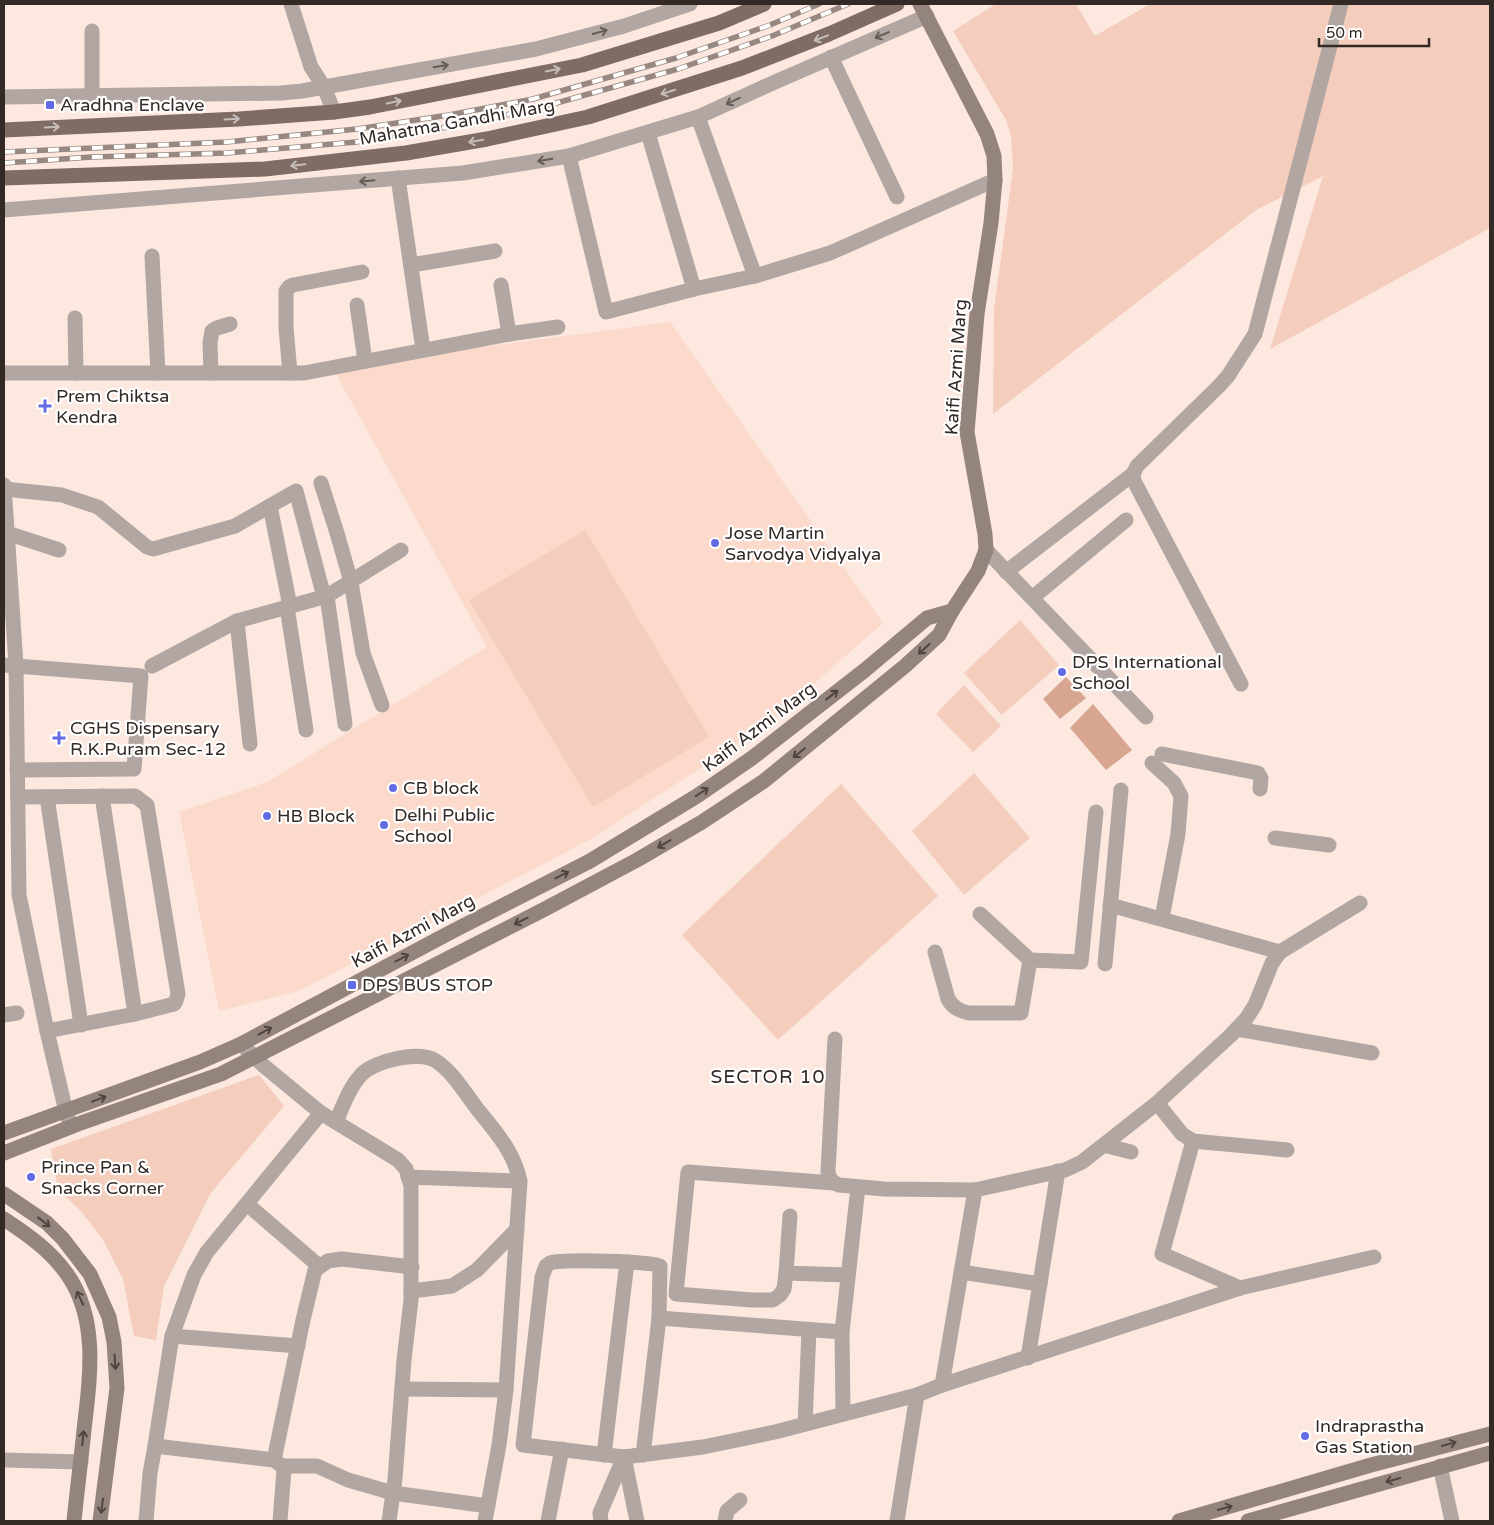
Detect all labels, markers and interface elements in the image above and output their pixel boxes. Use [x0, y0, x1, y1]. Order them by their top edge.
scale bar [1319, 15, 1429, 47]
text: 50 m [1326, 24, 1363, 42]
one-way arrow [592, 27, 608, 37]
one-way arrow [875, 31, 890, 41]
one-way arrow [814, 33, 829, 43]
one-way arrow [433, 61, 449, 71]
one-way arrow [545, 65, 561, 75]
one-way arrow [660, 87, 676, 97]
place label: Aradhna Enclave [60, 94, 204, 116]
street label: Mahatma Gandhi Marg [357, 94, 557, 150]
one-way arrow [726, 96, 741, 106]
one-way arrow [385, 97, 401, 106]
marker: Aradhna Enclave [44, 99, 56, 111]
one-way arrow [224, 115, 240, 124]
one-way arrow [44, 123, 60, 132]
one-way arrow [469, 136, 485, 146]
one-way arrow [538, 155, 554, 165]
one-way arrow [290, 160, 306, 170]
one-way arrow [359, 176, 375, 185]
street label: Kaifi Azmi Marg [940, 298, 972, 436]
place label: Prem Chiktsa Kendra [56, 385, 169, 428]
marker: Prem Chiktsa Kendra [38, 399, 52, 413]
place label: Jose Martin Sarvodya Vidyalya [725, 522, 881, 565]
marker: Jose Martin Sarvodya Vidyalya [709, 537, 721, 549]
one-way arrow [917, 644, 930, 655]
place label: DPS International School [1072, 651, 1222, 694]
marker: DPS International School [1056, 666, 1068, 678]
street label: Kaifi Azmi Marg [698, 677, 820, 777]
one-way arrow [825, 690, 838, 701]
place label: CGHS Dispensary R.K.Puram Sec-12 [70, 717, 226, 760]
marker: CGHS Dispensary R.K.Puram Sec-12 [52, 731, 66, 745]
one-way arrow [792, 747, 805, 758]
place label: CB block [403, 777, 479, 799]
marker: CB block [387, 782, 399, 794]
one-way arrow [695, 787, 709, 798]
place label: Delhi Public School [394, 804, 495, 847]
place label: HB Block [277, 805, 355, 827]
marker: HB Block [261, 810, 273, 822]
marker: Delhi Public School [378, 819, 390, 831]
one-way arrow [658, 840, 672, 850]
one-way arrow [554, 870, 569, 879]
street label: Kaifi Azmi Marg [348, 889, 478, 973]
one-way arrow [514, 917, 529, 926]
one-way arrow [395, 953, 410, 963]
place label: DPS BUS STOP [362, 974, 493, 996]
marker: DPS BUS STOP [346, 979, 358, 991]
one-way arrow [258, 1025, 272, 1035]
district label: SECTOR 10 [711, 1066, 825, 1088]
one-way arrow [91, 1094, 106, 1103]
place label: Prince Pan & Snacks Corner [41, 1156, 164, 1199]
marker: Prince Pan & Snacks Corner [25, 1171, 37, 1183]
one-way arrow [37, 1216, 50, 1227]
one-way arrow [74, 1291, 84, 1306]
one-way arrow [110, 1354, 120, 1370]
place label: Indraprastha Gas Station [1315, 1415, 1424, 1458]
one-way arrow [78, 1430, 88, 1446]
marker: Indraprastha Gas Station [1299, 1430, 1311, 1442]
one-way arrow [1441, 1439, 1457, 1449]
one-way arrow [1385, 1475, 1401, 1485]
one-way arrow [97, 1498, 107, 1514]
one-way arrow [1217, 1502, 1233, 1512]

